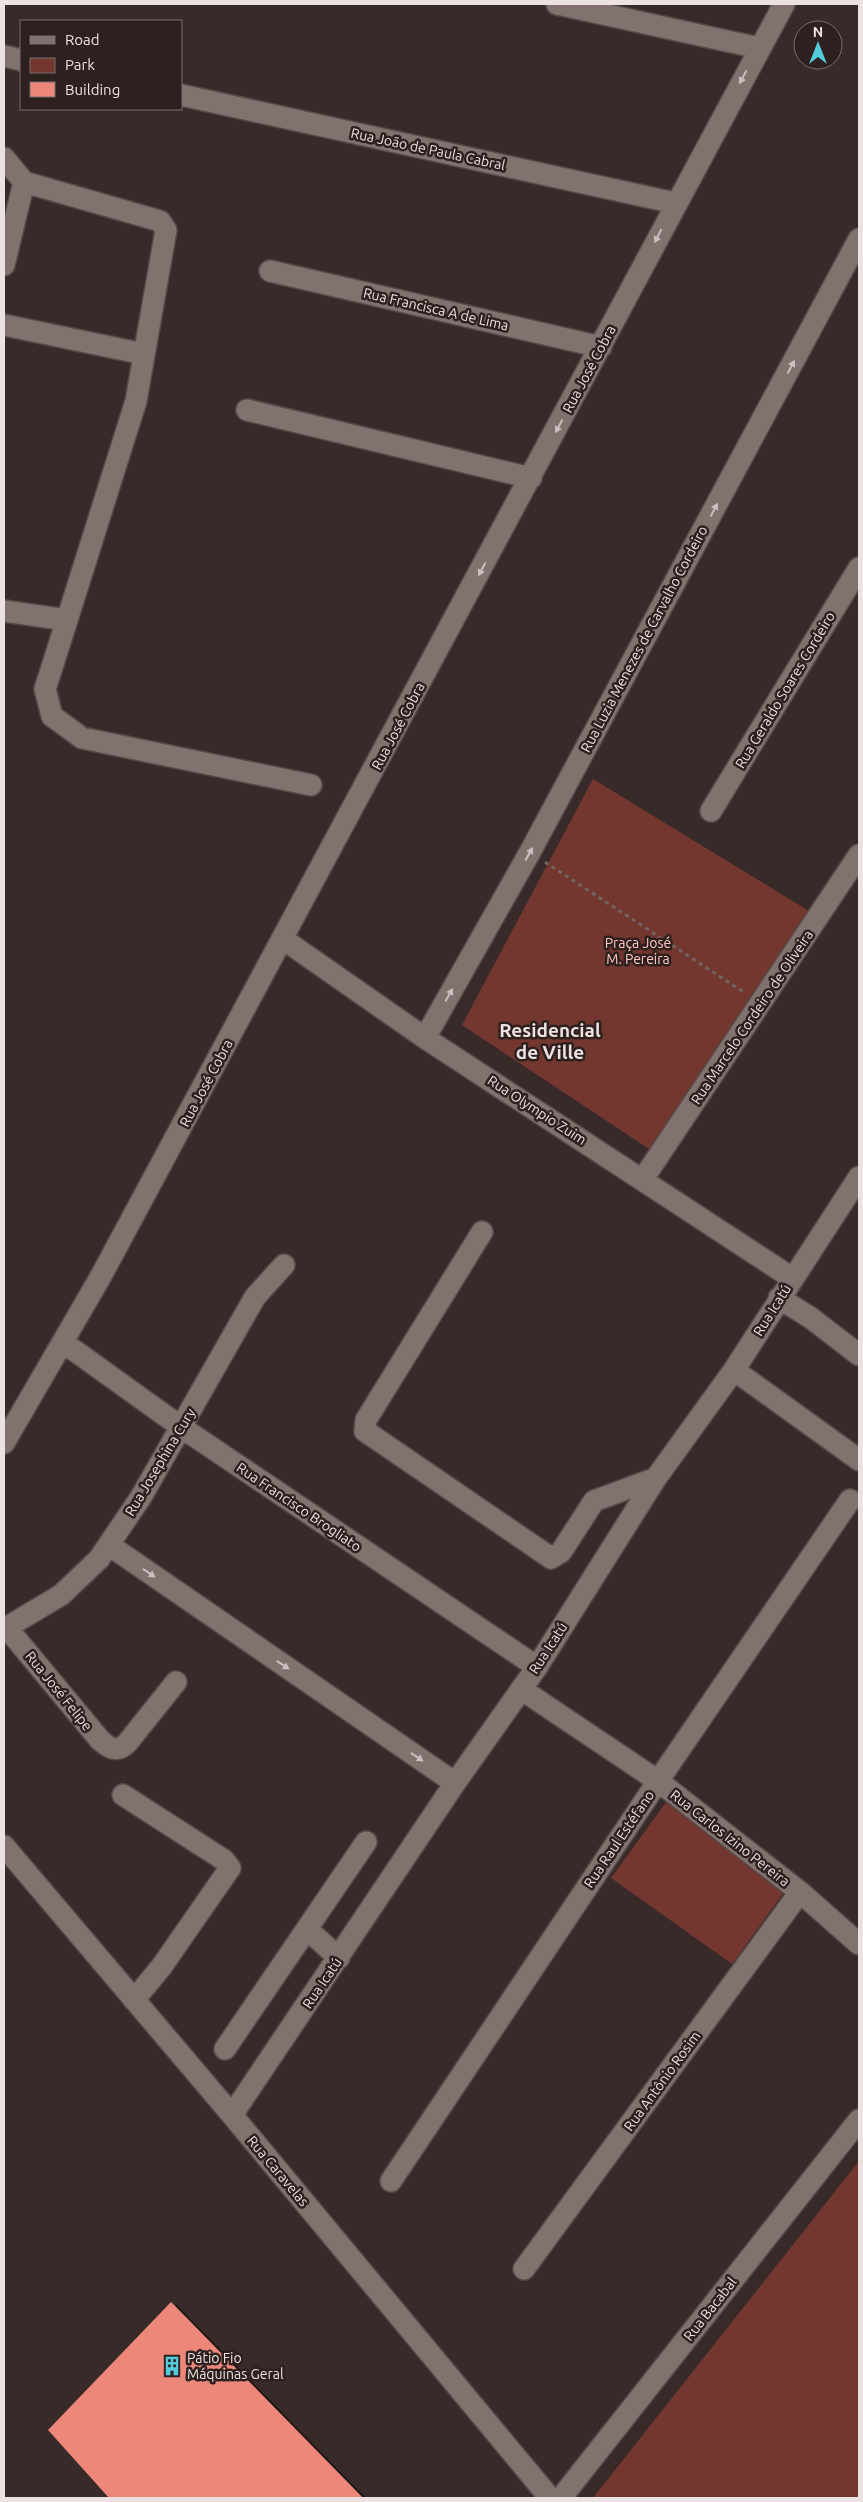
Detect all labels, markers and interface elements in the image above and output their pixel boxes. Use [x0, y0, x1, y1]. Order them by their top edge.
legend [20, 20, 182, 110]
north arrow [793, 20, 843, 70]
text: N [813, 24, 823, 40]
text: Road [65, 31, 100, 48]
text: Park [65, 56, 95, 73]
one-way arrow [739, 71, 748, 84]
text: Building [65, 81, 120, 98]
street label: Rua João de Paula Cabral [349, 125, 507, 173]
one-way arrow [654, 229, 662, 243]
street label: Rua Francisca A de Lima [362, 284, 510, 334]
street label: Rua José Cobra [559, 323, 619, 415]
one-way arrow [786, 360, 795, 374]
one-way arrow [555, 419, 563, 434]
one-way arrow [709, 503, 718, 517]
street label: Rua Luzia Menezes de Carvalho Cordeiro [577, 523, 711, 755]
one-way arrow [478, 562, 486, 577]
street label: Rua Geraldo Soares Cordeiro [732, 609, 838, 771]
street label: Rua José Cobra [368, 680, 428, 772]
one-way arrow [525, 846, 533, 861]
street label: Rua Marcelo Cordeiro de Oliveira [688, 927, 816, 1107]
park label: Praça José M. Pereira [605, 935, 671, 967]
one-way arrow [445, 988, 453, 1002]
district label: Residencial de Ville [499, 1019, 601, 1063]
street label: Rua José Cobra [176, 1037, 236, 1129]
street label: Rua Olympio Zuim [485, 1072, 589, 1148]
street label: Rua Icatú [750, 1281, 794, 1339]
street label: Rua Josephina Cury [122, 1405, 199, 1519]
street label: Rua Francisco Brogliato [234, 1459, 364, 1555]
one-way arrow [142, 1568, 156, 1578]
street label: Rua Icatú [526, 1619, 570, 1677]
street label: Rua José Felipe [22, 1648, 96, 1734]
one-way arrow [276, 1660, 290, 1670]
one-way arrow [410, 1752, 424, 1762]
street label: Rua Carlos Izino Pereira [667, 1786, 793, 1890]
street label: Rua Raul Estéfano [581, 1787, 657, 1891]
street label: Rua Icatú [299, 1955, 345, 2011]
street label: Rua Antônio Rosim [621, 2028, 703, 2134]
street label: Rua Caravelas [244, 2133, 312, 2209]
street label: Rua Bacabal [680, 2274, 740, 2344]
place label: Pátio Fio Máquinas Geral [187, 2350, 284, 2382]
building icon: Pátio Fio Máquinas Geral [161, 2355, 183, 2377]

